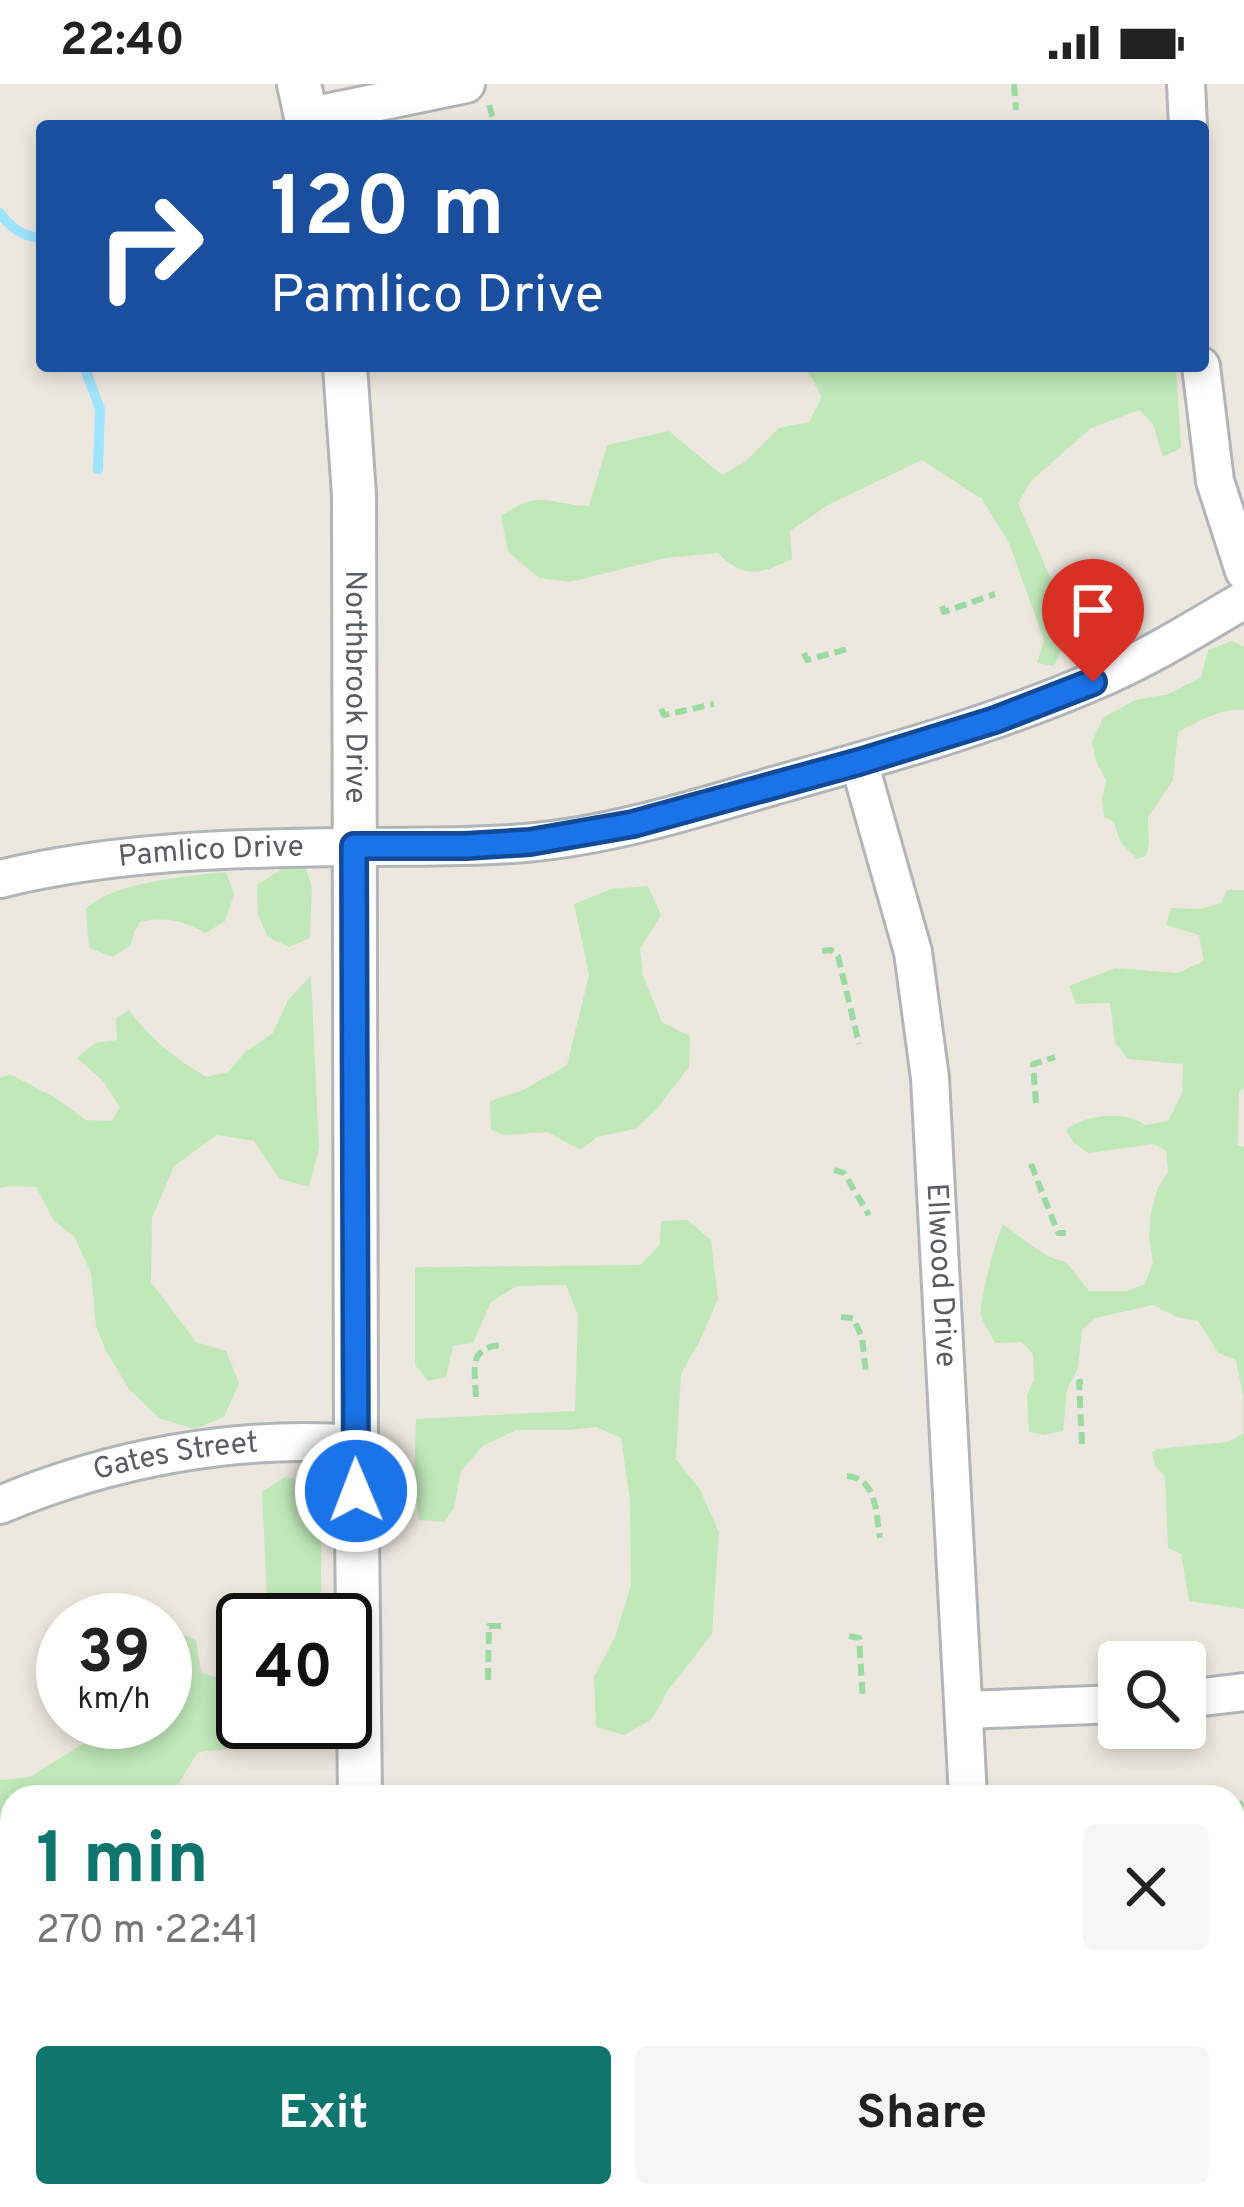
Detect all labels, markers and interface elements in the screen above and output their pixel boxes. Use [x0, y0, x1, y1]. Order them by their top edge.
text: 22:40 [60, 14, 184, 71]
text: 120 m [270, 159, 505, 265]
icon: right [72, 168, 228, 324]
text: Pamlico Drive [270, 263, 604, 332]
pin [1042, 559, 1144, 682]
street label: Northbrook Drive [336, 570, 373, 803]
icon: arrive [1060, 577, 1126, 643]
street label: Pamlico Drive [116, 829, 304, 877]
street label: Ellwood Drive [917, 1182, 964, 1368]
street label: Gates Street [89, 1425, 259, 1490]
position arrow [293, 1428, 419, 1554]
speed limit sign: 40 [216, 1593, 372, 1749]
text: 39 [78, 1618, 150, 1694]
map controls [1098, 1641, 1206, 1749]
button: search [1098, 1641, 1206, 1749]
text: km/h [78, 1682, 150, 1719]
text: 1 min [36, 1817, 209, 1909]
button: close [1083, 1824, 1209, 1950]
text: 270 m · 22:41 [36, 1908, 260, 1957]
button: Exit [36, 2046, 611, 2184]
button: Share [635, 2046, 1209, 2184]

